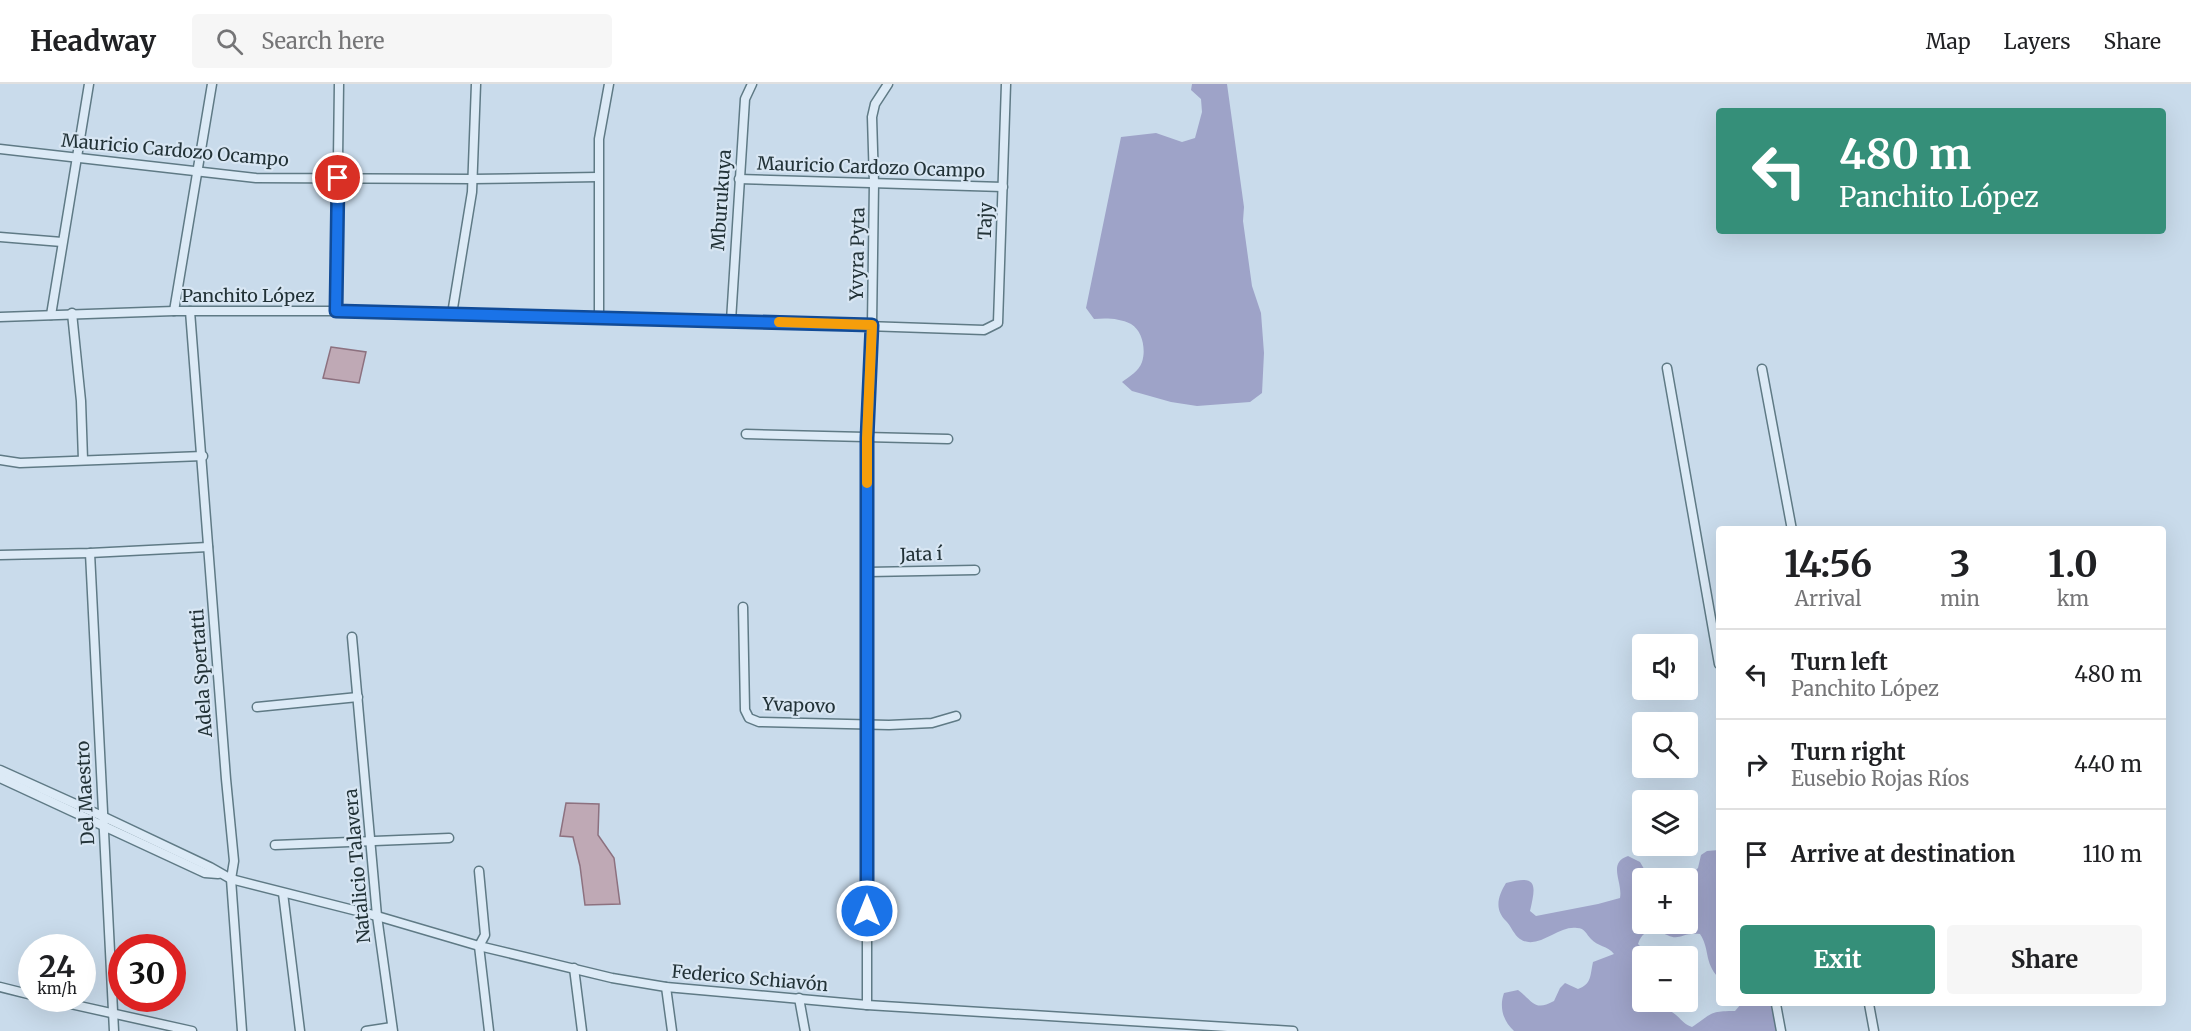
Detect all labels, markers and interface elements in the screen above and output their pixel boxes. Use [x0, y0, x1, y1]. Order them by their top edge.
search box [192, 14, 612, 68]
text: Headway [30, 23, 156, 59]
icon: search [213, 25, 246, 58]
text: Search here [261, 27, 385, 55]
text: Map [1926, 28, 1971, 55]
text: Layers [2004, 28, 2071, 55]
text: Share [2104, 28, 2161, 55]
text: 480 m [1839, 128, 1971, 180]
street label: Mauricio Cardozo Ocampo [60, 129, 290, 171]
icon: left [1740, 132, 1818, 210]
street label: Mburukuya [706, 148, 736, 251]
pin [312, 152, 363, 203]
street label: Mauricio Cardozo Ocampo [757, 152, 985, 182]
icon: arrive [321, 161, 354, 194]
text: Panchito López [1839, 180, 2039, 214]
street label: Tajy [973, 201, 997, 240]
street label: Yvyra Pyta [845, 207, 869, 302]
street label: Panchito López [181, 284, 315, 307]
street label: Jata í [898, 542, 944, 566]
text: 14:56 [1784, 542, 1872, 587]
text: 3 [1950, 542, 1970, 587]
text: 1.0 [2048, 542, 2098, 587]
text: Arrival [1795, 586, 1862, 611]
text: min [1940, 586, 1980, 611]
text: km [2057, 586, 2089, 611]
street label: Adela Spertatti [185, 608, 217, 739]
map controls [1632, 634, 1698, 1012]
button: sound [1632, 634, 1698, 700]
text: Turn left [1791, 648, 1888, 676]
icon: left [1740, 658, 1773, 691]
text: 480 m [2074, 660, 2142, 688]
text: Panchito López [1791, 676, 1939, 701]
street label: Yvapovo [761, 692, 836, 718]
button: search [1632, 712, 1698, 778]
text: Turn right [1791, 738, 1905, 766]
street label: Del Maestro [71, 740, 99, 846]
icon: right [1740, 748, 1773, 781]
text: 440 m [2074, 750, 2142, 778]
text: Eusebio Rojas Ríos [1791, 766, 1969, 791]
street label: Natalicio Talavera [339, 787, 375, 944]
button: layers [1632, 790, 1698, 856]
icon: arrive [1740, 838, 1773, 871]
text: Arrive at destination [1791, 840, 2015, 868]
text: 110 m [2083, 840, 2142, 868]
button: + [1632, 868, 1698, 934]
position arrow [835, 879, 899, 943]
button: Exit [1740, 925, 1935, 994]
button: Share [1947, 925, 2142, 994]
speed limit sign: 30 [108, 934, 186, 1012]
button: − [1632, 946, 1698, 1012]
text: 24 [39, 947, 75, 985]
street label: Federico Schiavón [671, 960, 829, 996]
text: km/h [37, 979, 77, 998]

